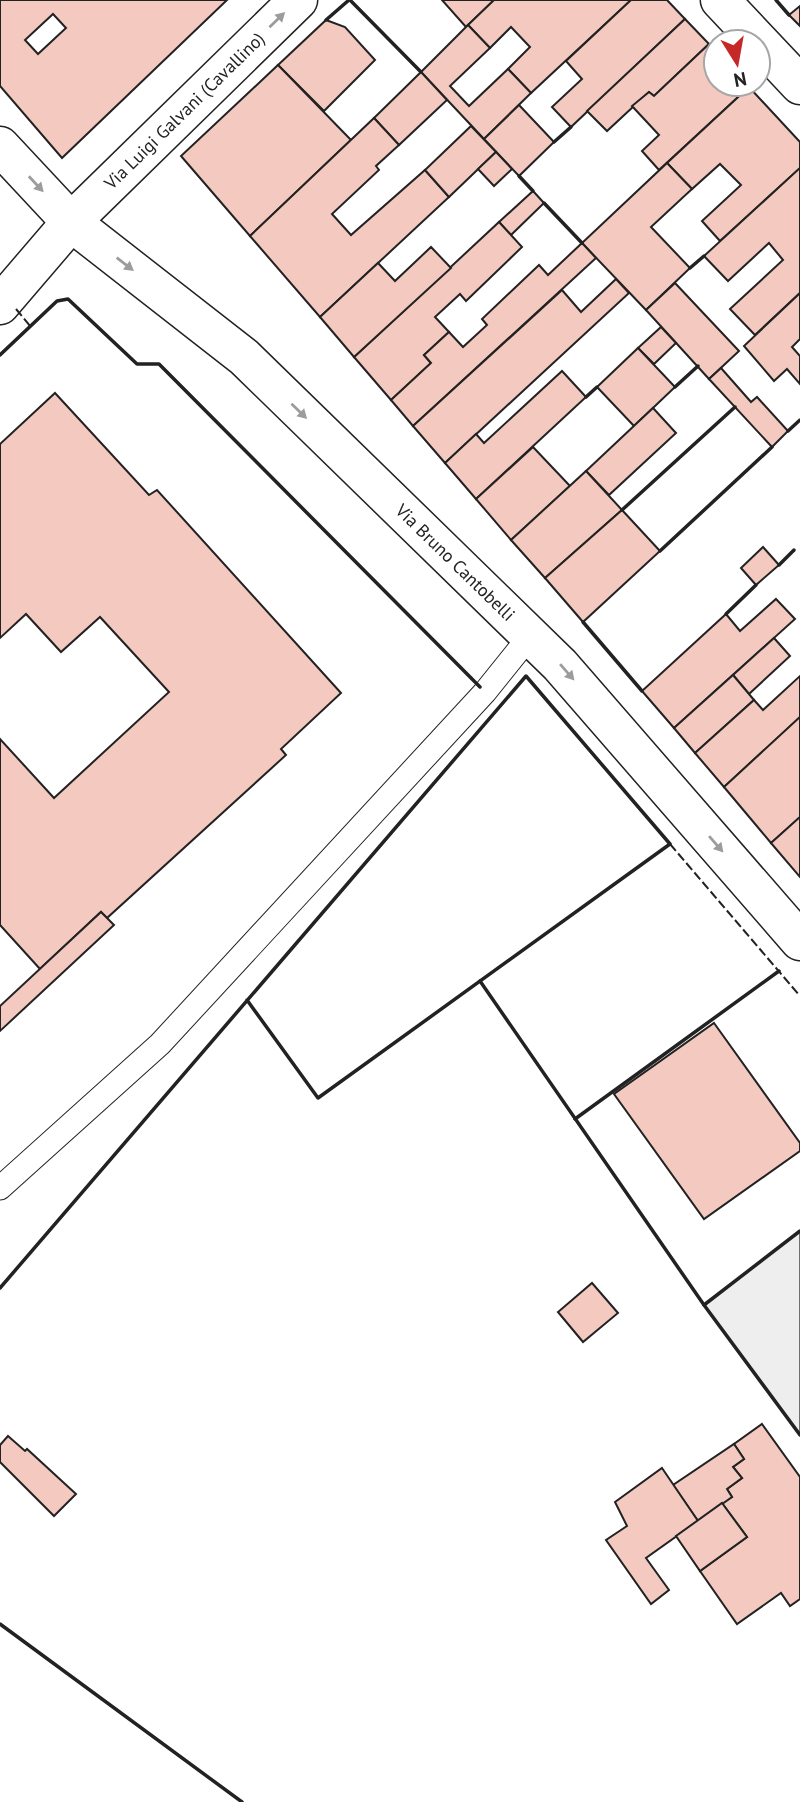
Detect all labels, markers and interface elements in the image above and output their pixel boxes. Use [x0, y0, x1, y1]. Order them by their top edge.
one-way arrow [269, 11, 286, 28]
street label: Via Luigi Galvani (Cavallino) [98, 27, 269, 195]
north arrow [702, 28, 772, 98]
text: N [732, 67, 749, 93]
one-way arrow [27, 175, 43, 192]
one-way arrow [116, 257, 134, 271]
one-way arrow [290, 402, 307, 418]
street label: Via Bruno Cantobelli [390, 498, 520, 626]
one-way arrow [559, 664, 574, 681]
one-way arrow [708, 835, 724, 853]

